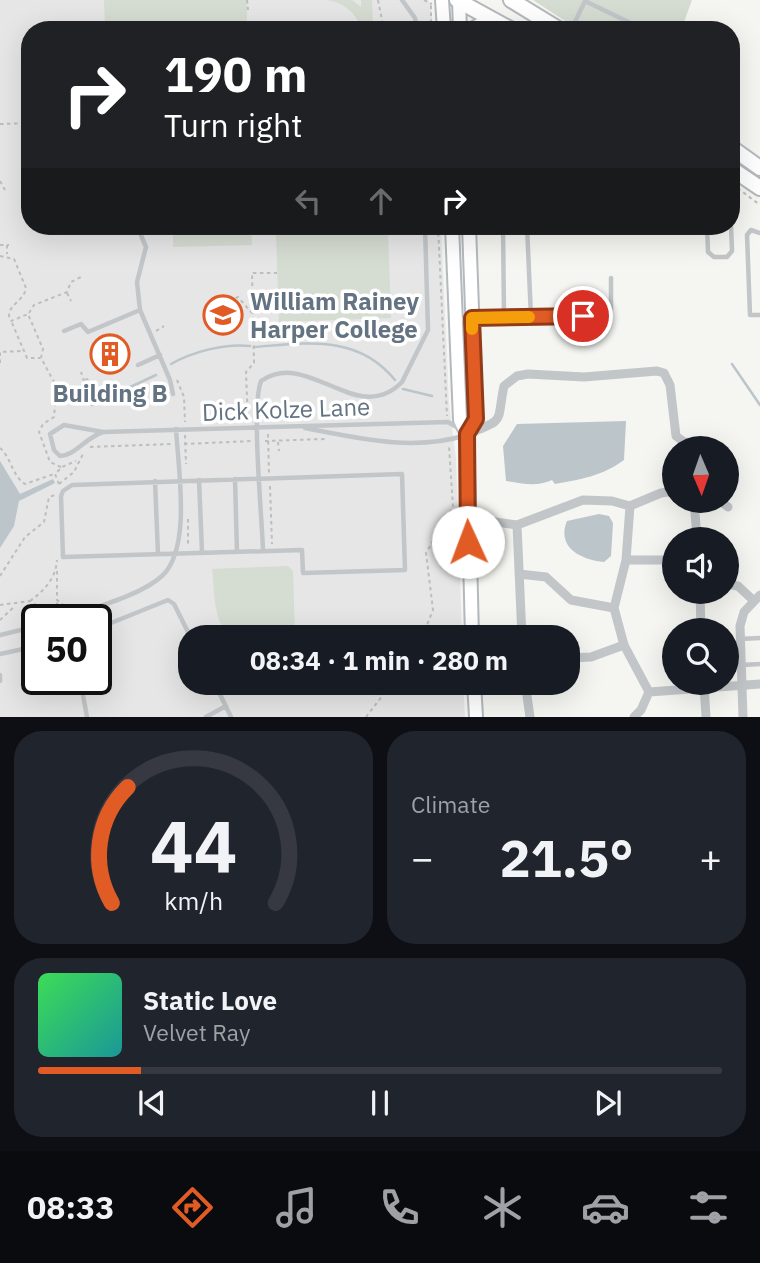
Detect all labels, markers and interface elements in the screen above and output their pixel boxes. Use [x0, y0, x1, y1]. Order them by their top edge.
text: 190 m [164, 42, 308, 105]
icon: right [49, 49, 140, 140]
text: Turn right [164, 104, 302, 146]
icon: left [289, 182, 327, 220]
icon: ahead [362, 182, 400, 220]
icon: right [435, 182, 473, 220]
place label: William Rainey Harper College [250, 285, 419, 345]
pin [553, 286, 613, 346]
school or university icon: William Rainey Harper College [202, 294, 244, 336]
icon: arrive [564, 297, 602, 335]
building icon: Building B [89, 333, 131, 375]
place label: Building B [52, 377, 168, 409]
street label: Dick Kolze Lane [201, 390, 371, 428]
north arrow [662, 436, 738, 513]
map controls [662, 436, 739, 695]
position arrow [431, 505, 505, 579]
button: sound [662, 527, 739, 604]
speed limit sign: 50 [21, 604, 112, 695]
button: search [662, 618, 739, 695]
text: 08:34 · 1 min · 280 m [250, 643, 508, 677]
text: Climate [411, 789, 490, 819]
text: 44 [150, 799, 237, 894]
text: 21.5° [499, 824, 634, 891]
text: − [411, 833, 434, 882]
text: + [699, 833, 722, 882]
text: km/h [164, 884, 223, 917]
text: Static Love [143, 983, 277, 1017]
text: Velvet Ray [143, 1017, 250, 1047]
icon: previous [133, 1084, 171, 1122]
icon: pause [361, 1084, 399, 1122]
icon: next [589, 1084, 627, 1122]
icon: directions [168, 1183, 217, 1232]
icon: music [272, 1183, 321, 1232]
icon: phone [375, 1183, 424, 1232]
icon: climate [478, 1183, 527, 1232]
icon: car [581, 1183, 630, 1232]
icon: filters [684, 1183, 733, 1232]
text: 08:33 [27, 1186, 114, 1228]

